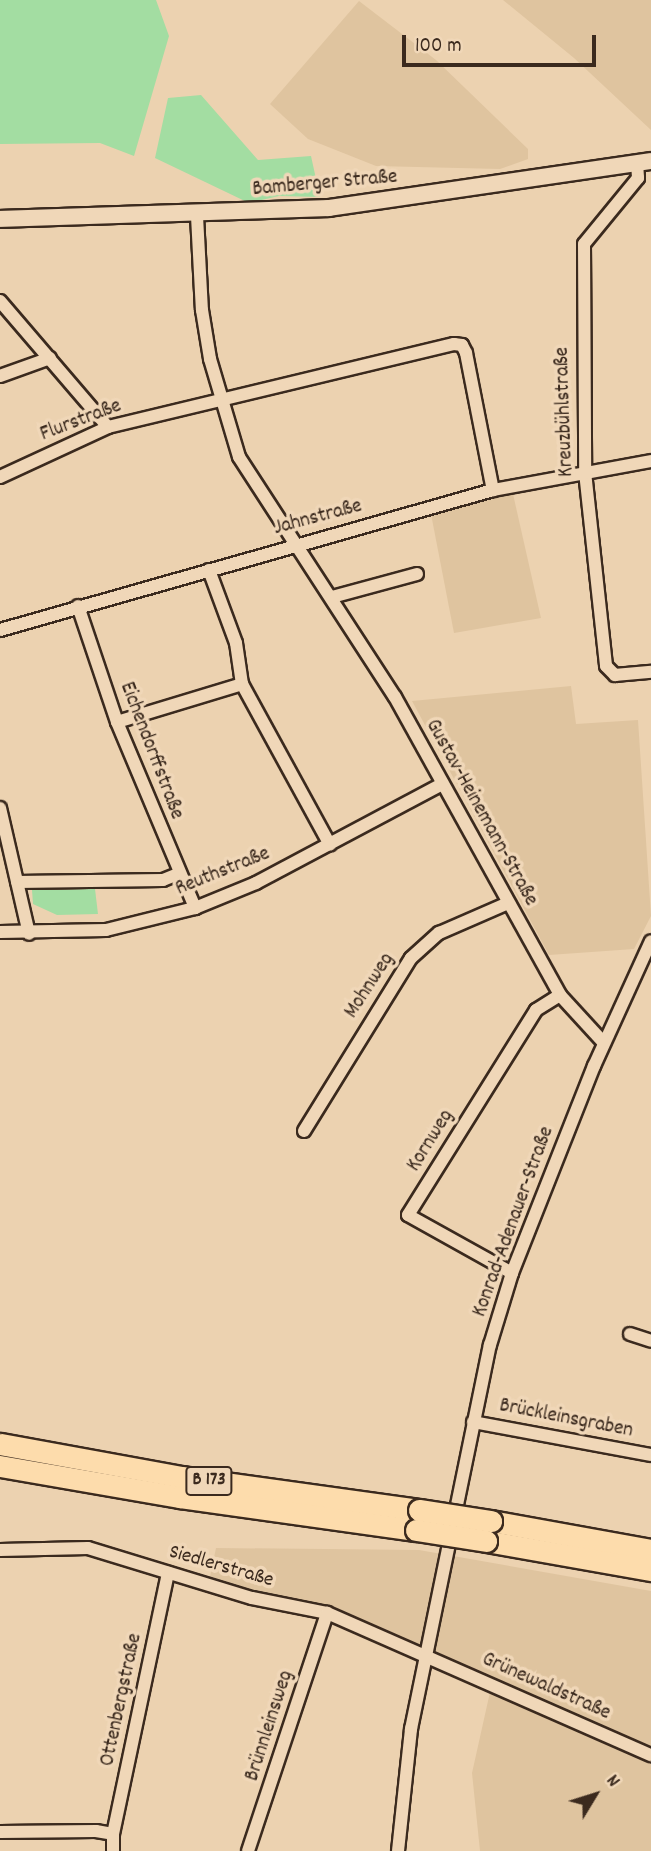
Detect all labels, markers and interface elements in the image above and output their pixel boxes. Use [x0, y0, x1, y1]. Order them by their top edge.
scale bar [406, 21, 600, 65]
text: 100 m [415, 32, 462, 62]
street label: Bamberger Straße [252, 165, 398, 203]
street label: Kreuzbühlstraße [550, 347, 580, 477]
street label: Flurstraße [37, 394, 125, 448]
street label: Jahnstraße [271, 494, 365, 542]
street label: Eichendorffstraße [113, 679, 189, 823]
street label: Gustav-Heinemann-Straße [419, 715, 543, 911]
street label: Reuthstraße [172, 842, 274, 902]
street label: Mohnweg [340, 949, 400, 1023]
street label: Kornweg [402, 1105, 460, 1177]
street label: Konrad-Adenauer-Straße [468, 1123, 560, 1321]
street label: Brückleinsgraben [497, 1394, 635, 1444]
road number: B 173 [184, 1466, 234, 1497]
street label: Siedlerstraße [166, 1540, 276, 1594]
street label: Ottenbergstraße [96, 1631, 148, 1769]
street label: Grünewaldstraße [478, 1647, 614, 1727]
street label: Brünnleinsweg [240, 1668, 300, 1784]
north arrow [560, 1760, 630, 1830]
text: N [598, 1770, 625, 1794]

